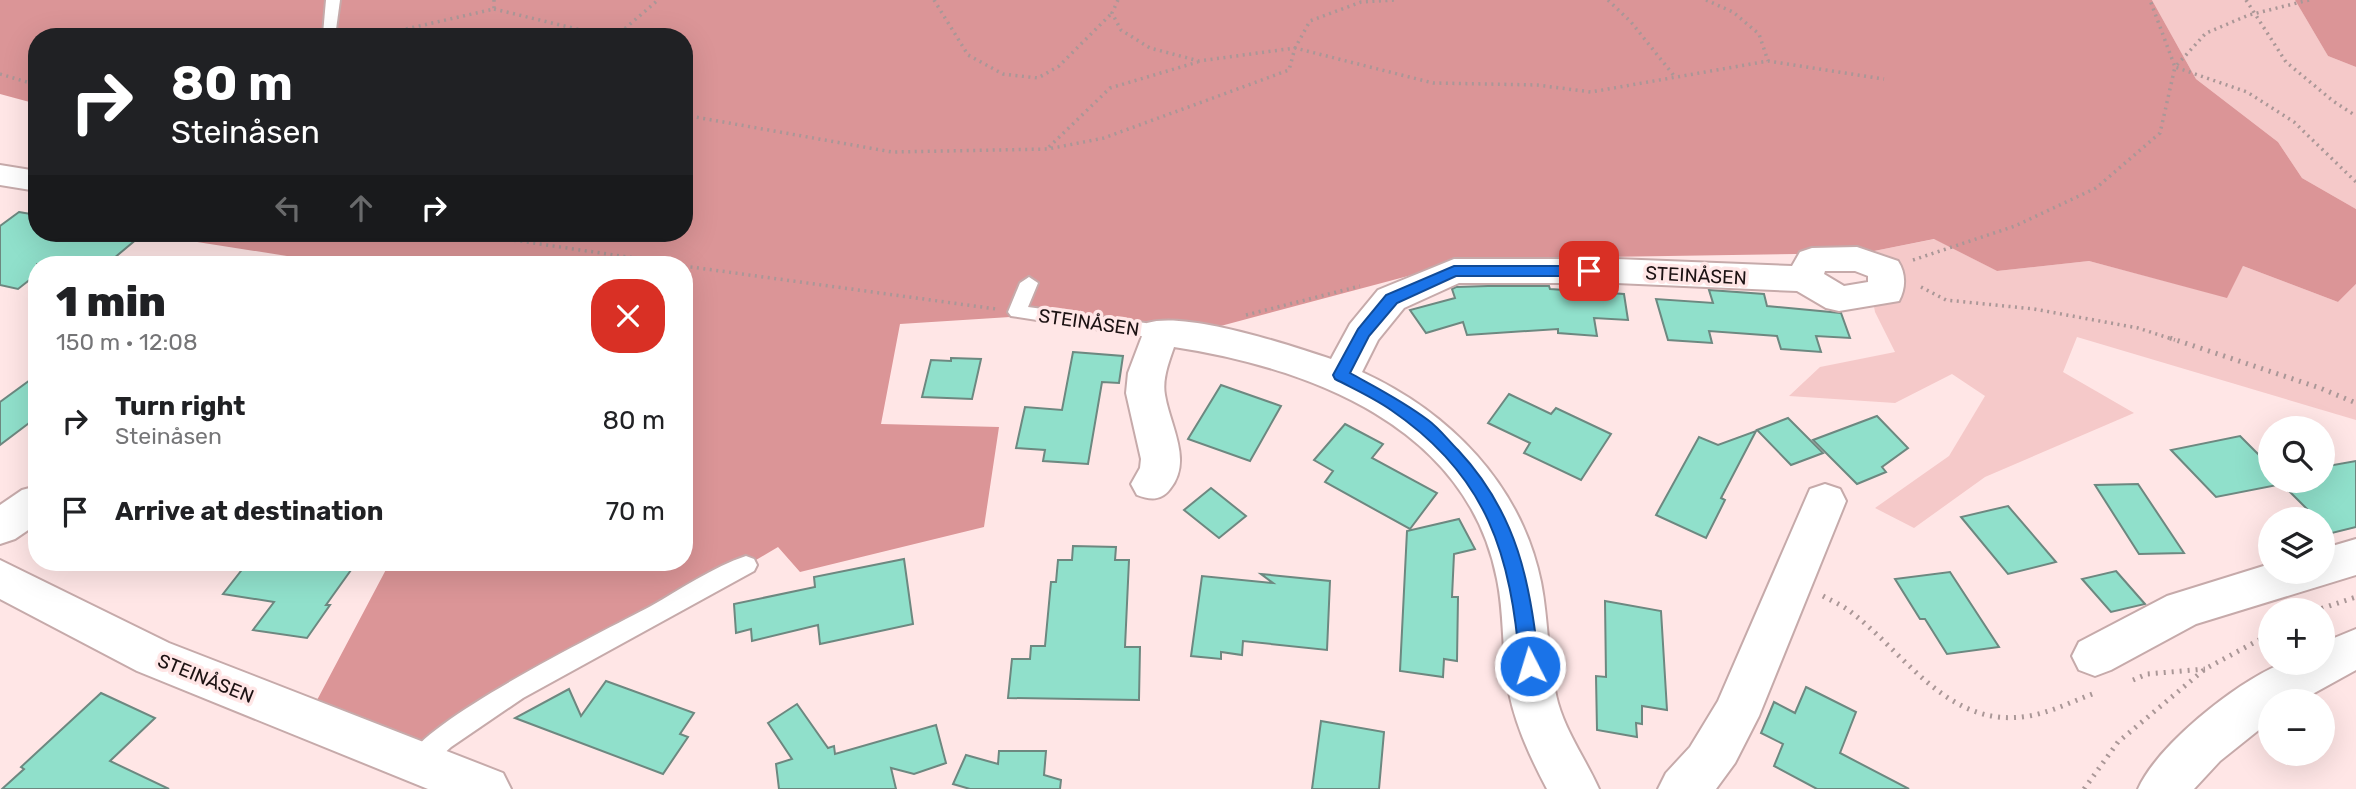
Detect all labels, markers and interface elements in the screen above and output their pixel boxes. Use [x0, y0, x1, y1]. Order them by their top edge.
text: 80 m [171, 54, 293, 112]
icon: right [56, 56, 147, 147]
text: Steinåsen [171, 113, 320, 151]
icon: left [269, 189, 307, 227]
icon: ahead [342, 189, 380, 227]
icon: right [415, 189, 453, 227]
pin [1559, 241, 1619, 301]
icon: arrive [1570, 252, 1608, 290]
street label: STEINÅSEN [1645, 261, 1747, 290]
text: 1 min [56, 277, 166, 327]
button: close [591, 279, 665, 353]
street label: STEINÅSEN [1037, 304, 1141, 341]
text: 150 m · 12:08 [56, 328, 198, 356]
text: Turn right [115, 391, 245, 422]
icon: right [56, 402, 94, 440]
text: 80 m [602, 405, 665, 436]
map controls [2258, 416, 2335, 766]
button: search [2258, 416, 2335, 493]
text: Steinåsen [115, 422, 222, 450]
icon: arrive [56, 493, 94, 531]
text: Arrive at destination [115, 496, 383, 527]
text: 70 m [606, 496, 665, 527]
button: layers [2258, 507, 2335, 584]
button: + [2258, 598, 2335, 675]
position arrow [1493, 629, 1567, 703]
street label: STEINÅSEN [154, 649, 257, 708]
button: − [2258, 689, 2335, 766]

